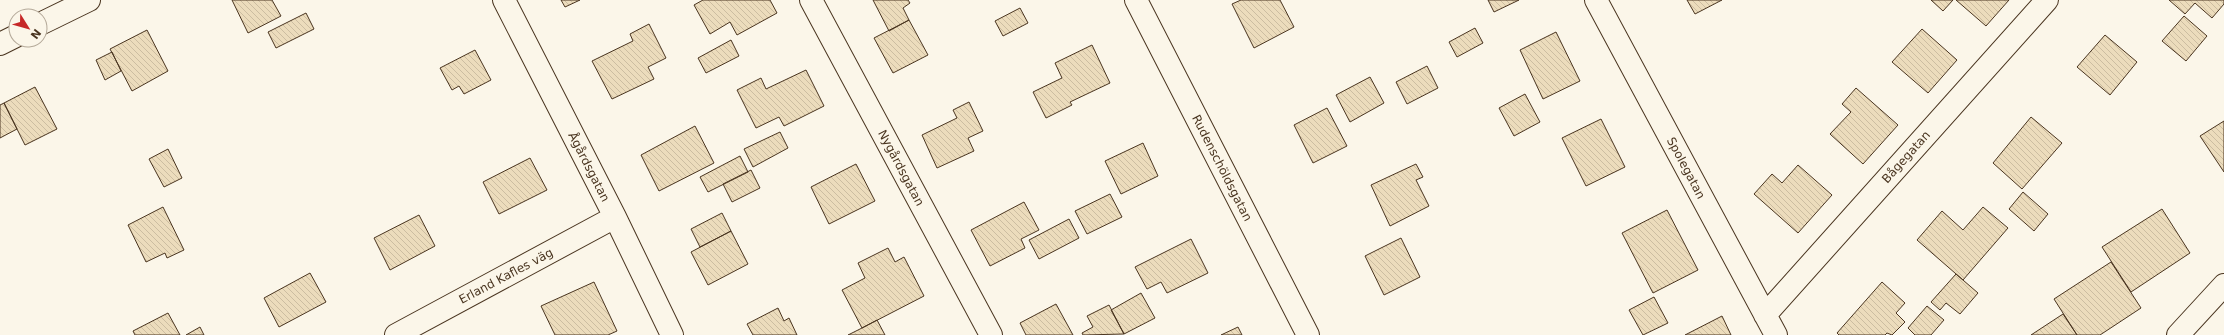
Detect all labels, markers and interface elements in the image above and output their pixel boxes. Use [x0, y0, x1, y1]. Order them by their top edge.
north arrow [8, 8, 48, 48]
text: N [28, 26, 44, 41]
street label: Rudenschöldsgatan [1189, 112, 1255, 224]
street label: Nygårdsgatan [875, 128, 927, 208]
street label: Bågegatan [1879, 128, 1933, 186]
street label: Ågårdsgatan [565, 129, 613, 204]
street label: Spolegatan [1664, 135, 1708, 201]
street label: Erland Kafles väg [457, 245, 555, 307]

